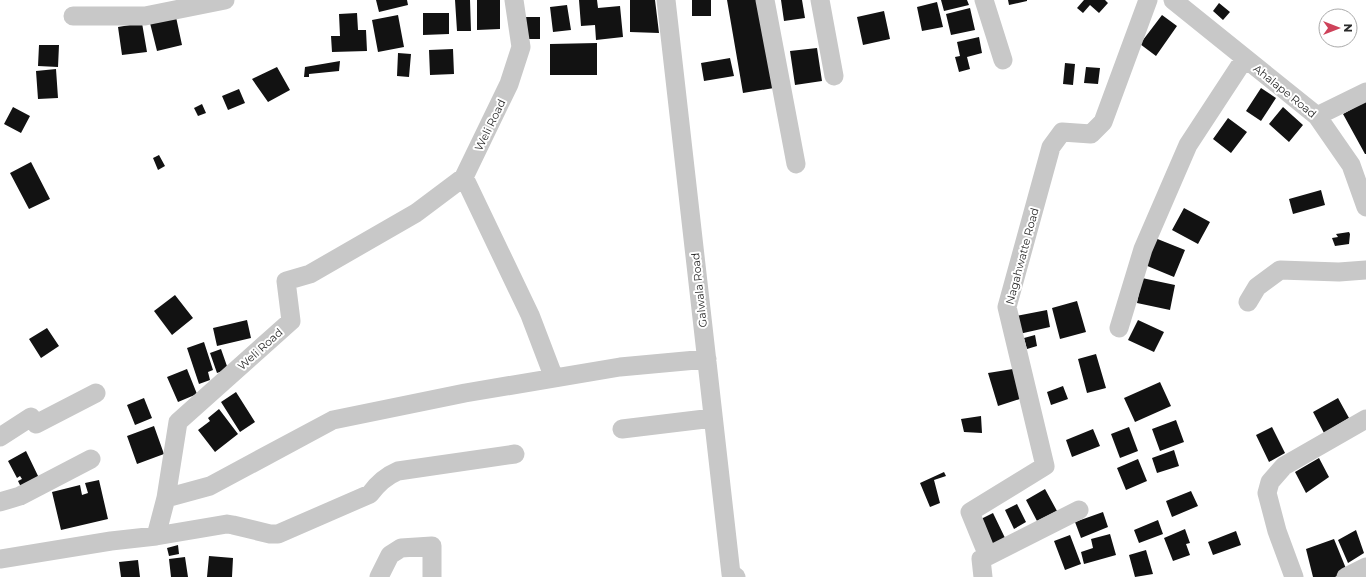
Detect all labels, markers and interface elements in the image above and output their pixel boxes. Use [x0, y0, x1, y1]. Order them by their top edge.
north arrow [1318, 8, 1358, 48]
text: N [1341, 24, 1355, 32]
street label: Ahalape Road [1251, 61, 1319, 121]
street label: Weli Road [471, 97, 509, 153]
street label: Nagahwatte Road [1002, 206, 1042, 306]
street label: Galwala Road [688, 252, 710, 328]
street label: Weli Road [235, 325, 285, 373]

